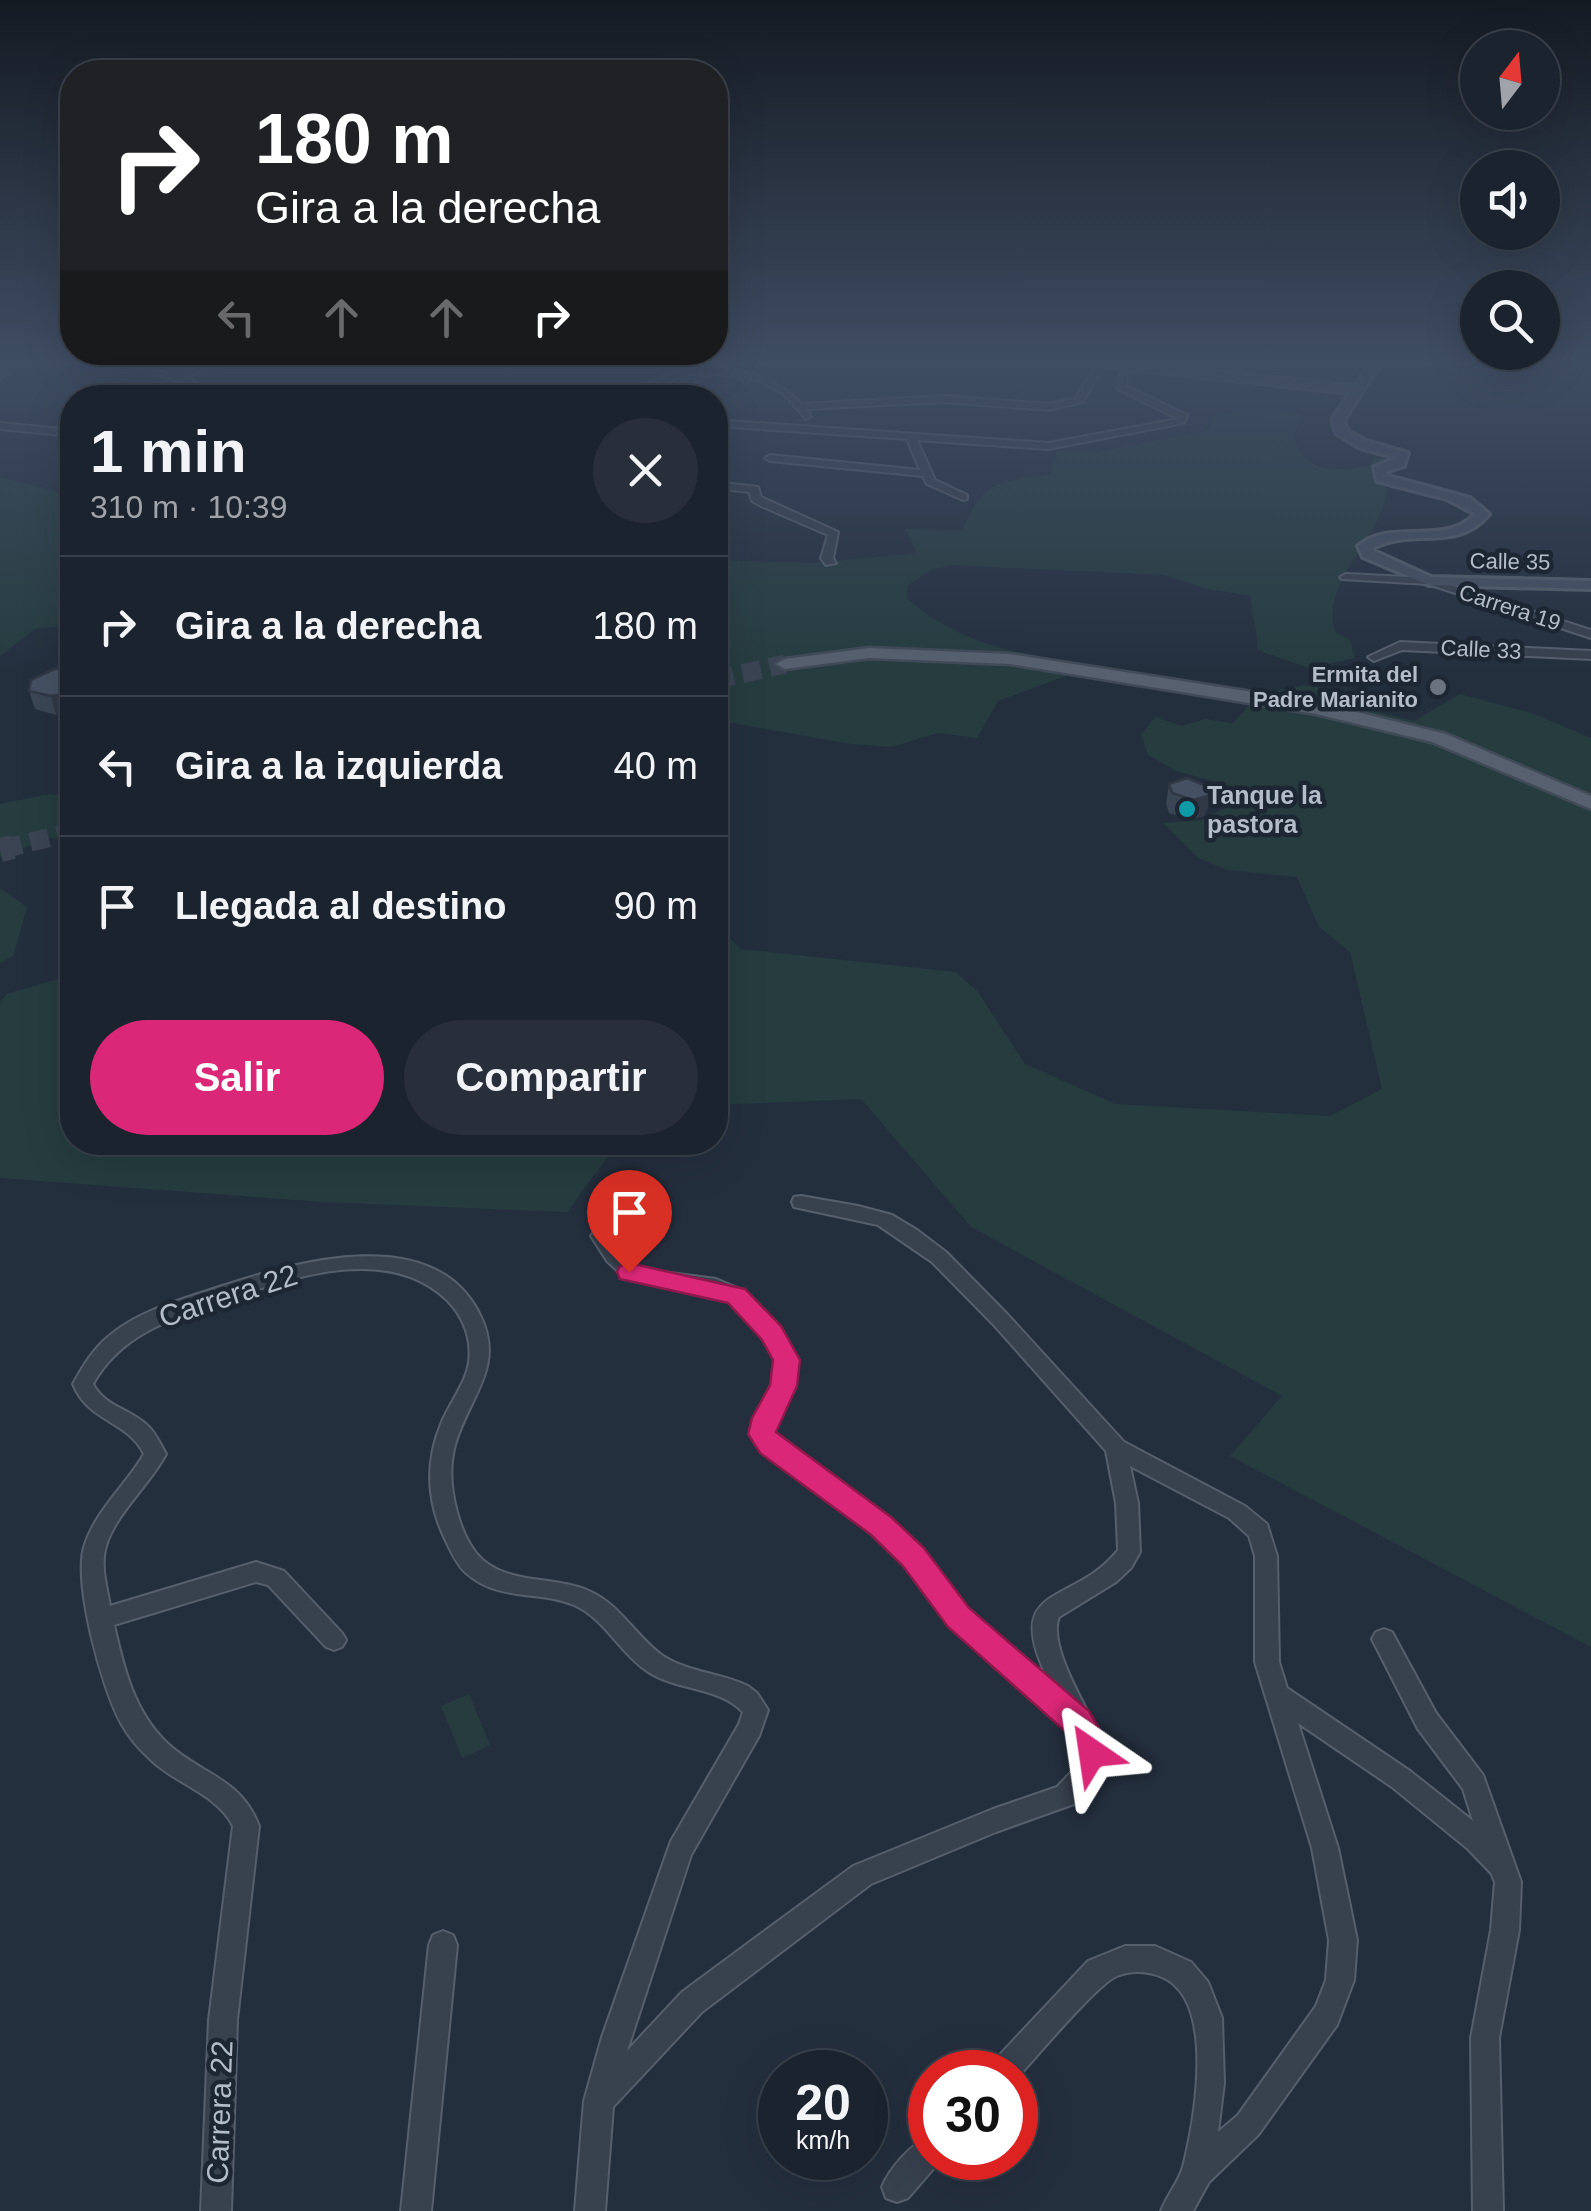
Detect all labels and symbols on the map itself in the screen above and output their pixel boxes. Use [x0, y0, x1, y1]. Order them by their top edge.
north arrow [1460, 30, 1560, 130]
street label: Calle 35 [1469, 548, 1551, 575]
street label: Carrera 19 [1456, 579, 1564, 636]
street label: Calle 33 [1440, 635, 1522, 664]
place label: Ermita del Padre Marianito [1253, 662, 1418, 712]
marker: Ermita del Padre Marianito [1427, 676, 1449, 698]
place label: Tanque la pastora [1207, 781, 1323, 838]
marker: Tanque la pastora [1176, 798, 1198, 820]
pin [587, 1170, 672, 1273]
street label: Carrera 22 [155, 1258, 301, 1333]
position arrow [1040, 1701, 1144, 1805]
street label: Carrera 22 [201, 2040, 238, 2184]
speed limit sign: 30 [908, 2050, 1038, 2180]

